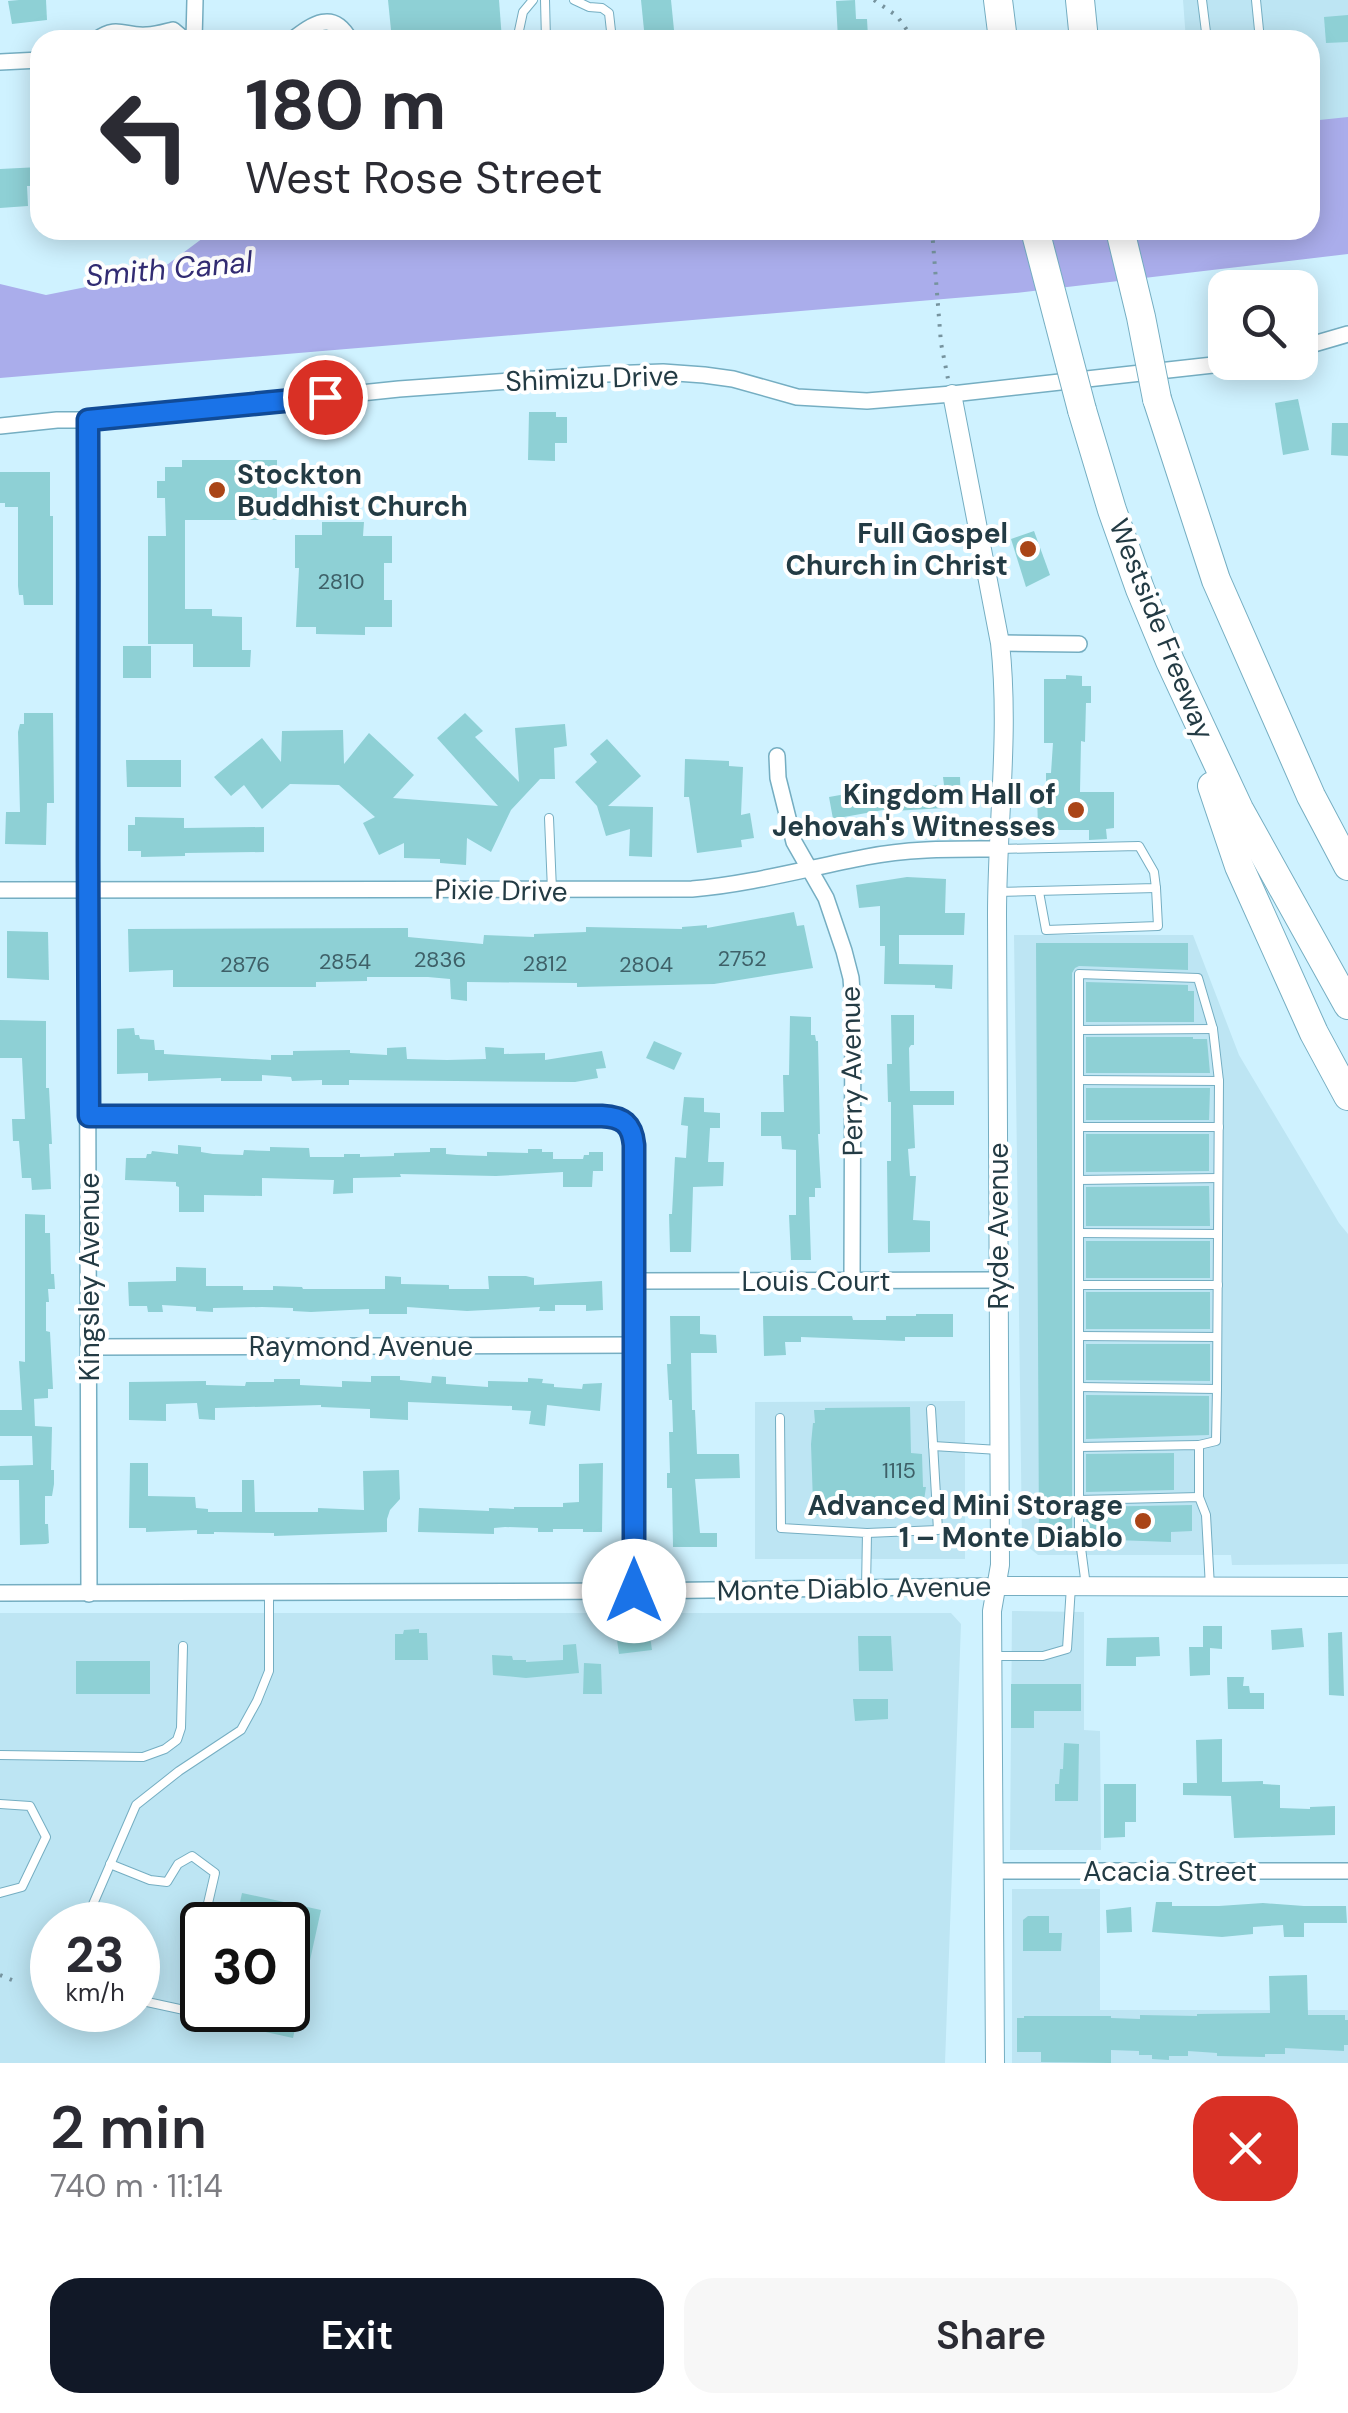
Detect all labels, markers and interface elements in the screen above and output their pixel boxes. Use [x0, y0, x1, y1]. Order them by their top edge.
text: 180 m [245, 60, 446, 151]
icon: left [80, 70, 210, 200]
text: West Rose Street [245, 148, 603, 207]
water label: Smith Canal [84, 242, 255, 295]
map controls [1208, 270, 1318, 380]
button: search [1208, 270, 1318, 380]
pin [283, 355, 368, 440]
street label: Shimizu Drive [505, 357, 679, 400]
icon: arrive [298, 370, 353, 425]
place label: Stockton Buddhist Church [237, 456, 468, 525]
marker: Stockton Buddhist Church [206, 479, 228, 501]
street label: Westside Freeway [1100, 513, 1223, 745]
place label: Full Gospel Church in Christ [785, 515, 1008, 584]
marker: Full Gospel Church in Christ [1017, 538, 1039, 560]
house number: 2810 [317, 567, 365, 596]
place label: Kingdom Hall of Jehovah's Witnesses [772, 776, 1056, 845]
marker: Kingdom Hall of Jehovah's Witnesses [1065, 799, 1087, 821]
street label: Pixie Drive [434, 871, 568, 910]
house number: 2752 [717, 944, 767, 973]
house number: 2836 [414, 945, 466, 974]
house number: 2854 [319, 947, 371, 976]
house number: 2812 [523, 949, 567, 978]
house number: 2876 [220, 950, 270, 979]
house number: 2804 [619, 950, 673, 979]
street label: Perry Avenue [832, 986, 871, 1156]
street label: Ryde Avenue [980, 1143, 1017, 1309]
street label: Kingsley Avenue [71, 1173, 108, 1381]
street label: Louis Court [741, 1263, 891, 1300]
street label: Raymond Avenue [249, 1328, 473, 1365]
house number: 1115 [882, 1456, 916, 1485]
place label: Advanced Mini Storage 1 – Monte Diablo [807, 1487, 1123, 1556]
marker: Advanced Mini Storage 1 – Monte Diablo [1132, 1510, 1154, 1532]
position arrow [582, 1539, 686, 1643]
street label: Monte Diablo Avenue [717, 1568, 991, 1609]
street label: Acacia Street [1083, 1853, 1257, 1890]
speed limit sign: 30 [180, 1902, 310, 2032]
text: 23 [66, 1922, 125, 1988]
text: km/h [65, 1976, 125, 2009]
text: 2 min [50, 2088, 207, 2167]
button: close [1193, 2096, 1298, 2201]
text: 740 m · 11:14 [50, 2165, 223, 2207]
button: Exit [50, 2278, 664, 2393]
button: Share [684, 2278, 1298, 2393]

